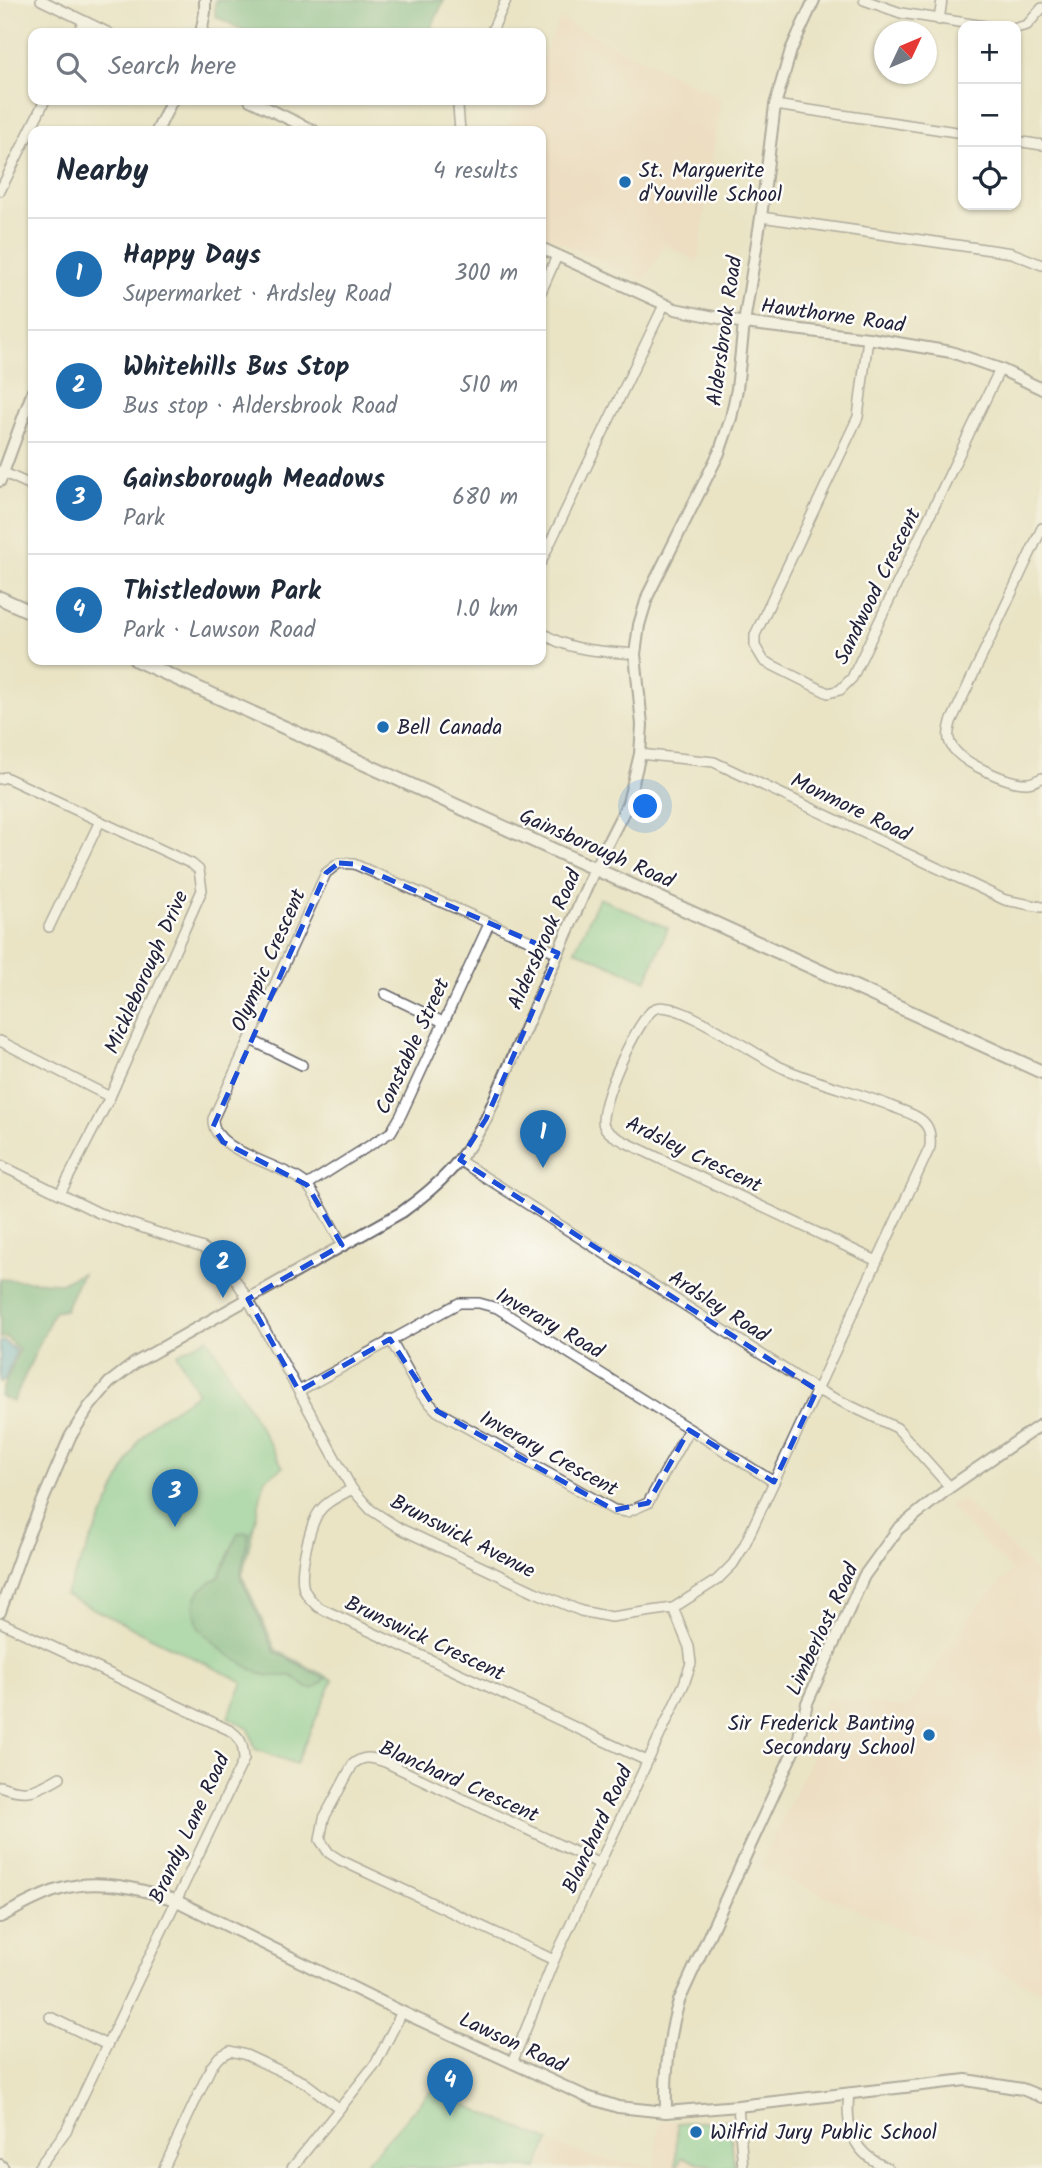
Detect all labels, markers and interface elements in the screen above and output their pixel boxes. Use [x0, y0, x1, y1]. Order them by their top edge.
north arrow [874, 21, 937, 84]
map controls [958, 21, 1021, 210]
button: + [958, 21, 1021, 84]
search box [28, 28, 546, 105]
text: Search here [108, 46, 236, 88]
icon: search [52, 48, 90, 86]
button: − [958, 84, 1021, 147]
button: locate [958, 147, 1021, 210]
text: Nearby [56, 148, 148, 196]
text: 4 results [433, 154, 518, 190]
place label: St. Marguerite d'Youville School [639, 155, 782, 212]
marker: St. Marguerite d'Youville School [617, 174, 633, 190]
text: Happy Days [123, 235, 261, 277]
street label: Aldersbrook Road [699, 254, 752, 408]
text: 1 [76, 256, 82, 292]
text: 300 m [454, 256, 518, 292]
text: Supermarket · Ardsley Road [123, 277, 391, 313]
street label: Hawthorne Road [759, 290, 907, 343]
text: Whitehills Bus Stop [123, 347, 350, 389]
text: 2 [72, 368, 86, 404]
text: 510 m [459, 368, 518, 404]
text: Bus stop · Aldersbrook Road [123, 389, 397, 425]
text: Gainsborough Meadows [123, 459, 385, 501]
text: 3 [73, 480, 85, 516]
text: 680 m [452, 480, 518, 516]
text: Park [123, 501, 165, 537]
street label: Sandwood Crescent [826, 502, 931, 671]
text: Thistledown Park [123, 571, 321, 613]
text: 4 [73, 592, 85, 628]
text: 1.0 km [456, 592, 518, 628]
text: Park · Lawson Road [123, 613, 315, 649]
place label: Bell Canada [397, 712, 502, 745]
marker: Bell Canada [375, 719, 391, 735]
street label: Monmore Road [784, 765, 917, 852]
your location [628, 789, 662, 823]
street label: Gainsborough Road [514, 800, 680, 899]
street label: Aldersbrook Road [500, 863, 591, 1015]
street label: Olympic Crescent [223, 883, 316, 1037]
street label: Mickleborough Drive [97, 885, 198, 1060]
street label: Constable Street [367, 972, 460, 1120]
street label: Ardsley Crescent [620, 1108, 768, 1203]
pin: 1 [520, 1110, 566, 1168]
pin: 2 [200, 1240, 246, 1298]
street label: Ardsley Road [661, 1262, 775, 1352]
street label: Inverary Road [489, 1280, 610, 1369]
street label: Inverary Crescent [473, 1403, 624, 1507]
pin: 3 [152, 1469, 198, 1527]
street label: Brunswick Avenue [384, 1487, 541, 1588]
street label: Limberlost Road [778, 1557, 869, 1701]
street label: Brunswick Crescent [339, 1588, 511, 1691]
place label: Sir Frederick Banting Secondary School [728, 1708, 915, 1765]
marker: Sir Frederick Banting Secondary School [921, 1727, 937, 1743]
street label: Blanchard Crescent [373, 1732, 544, 1833]
street label: Brandy Lane Road [141, 1748, 240, 1909]
street label: Blanchard Road [554, 1760, 643, 1899]
street label: Lawson Road [453, 2004, 572, 2083]
pin: 4 [427, 2058, 473, 2116]
place label: Wilfrid Jury Public School [710, 2117, 937, 2150]
marker: Wilfrid Jury Public School [688, 2124, 704, 2140]

